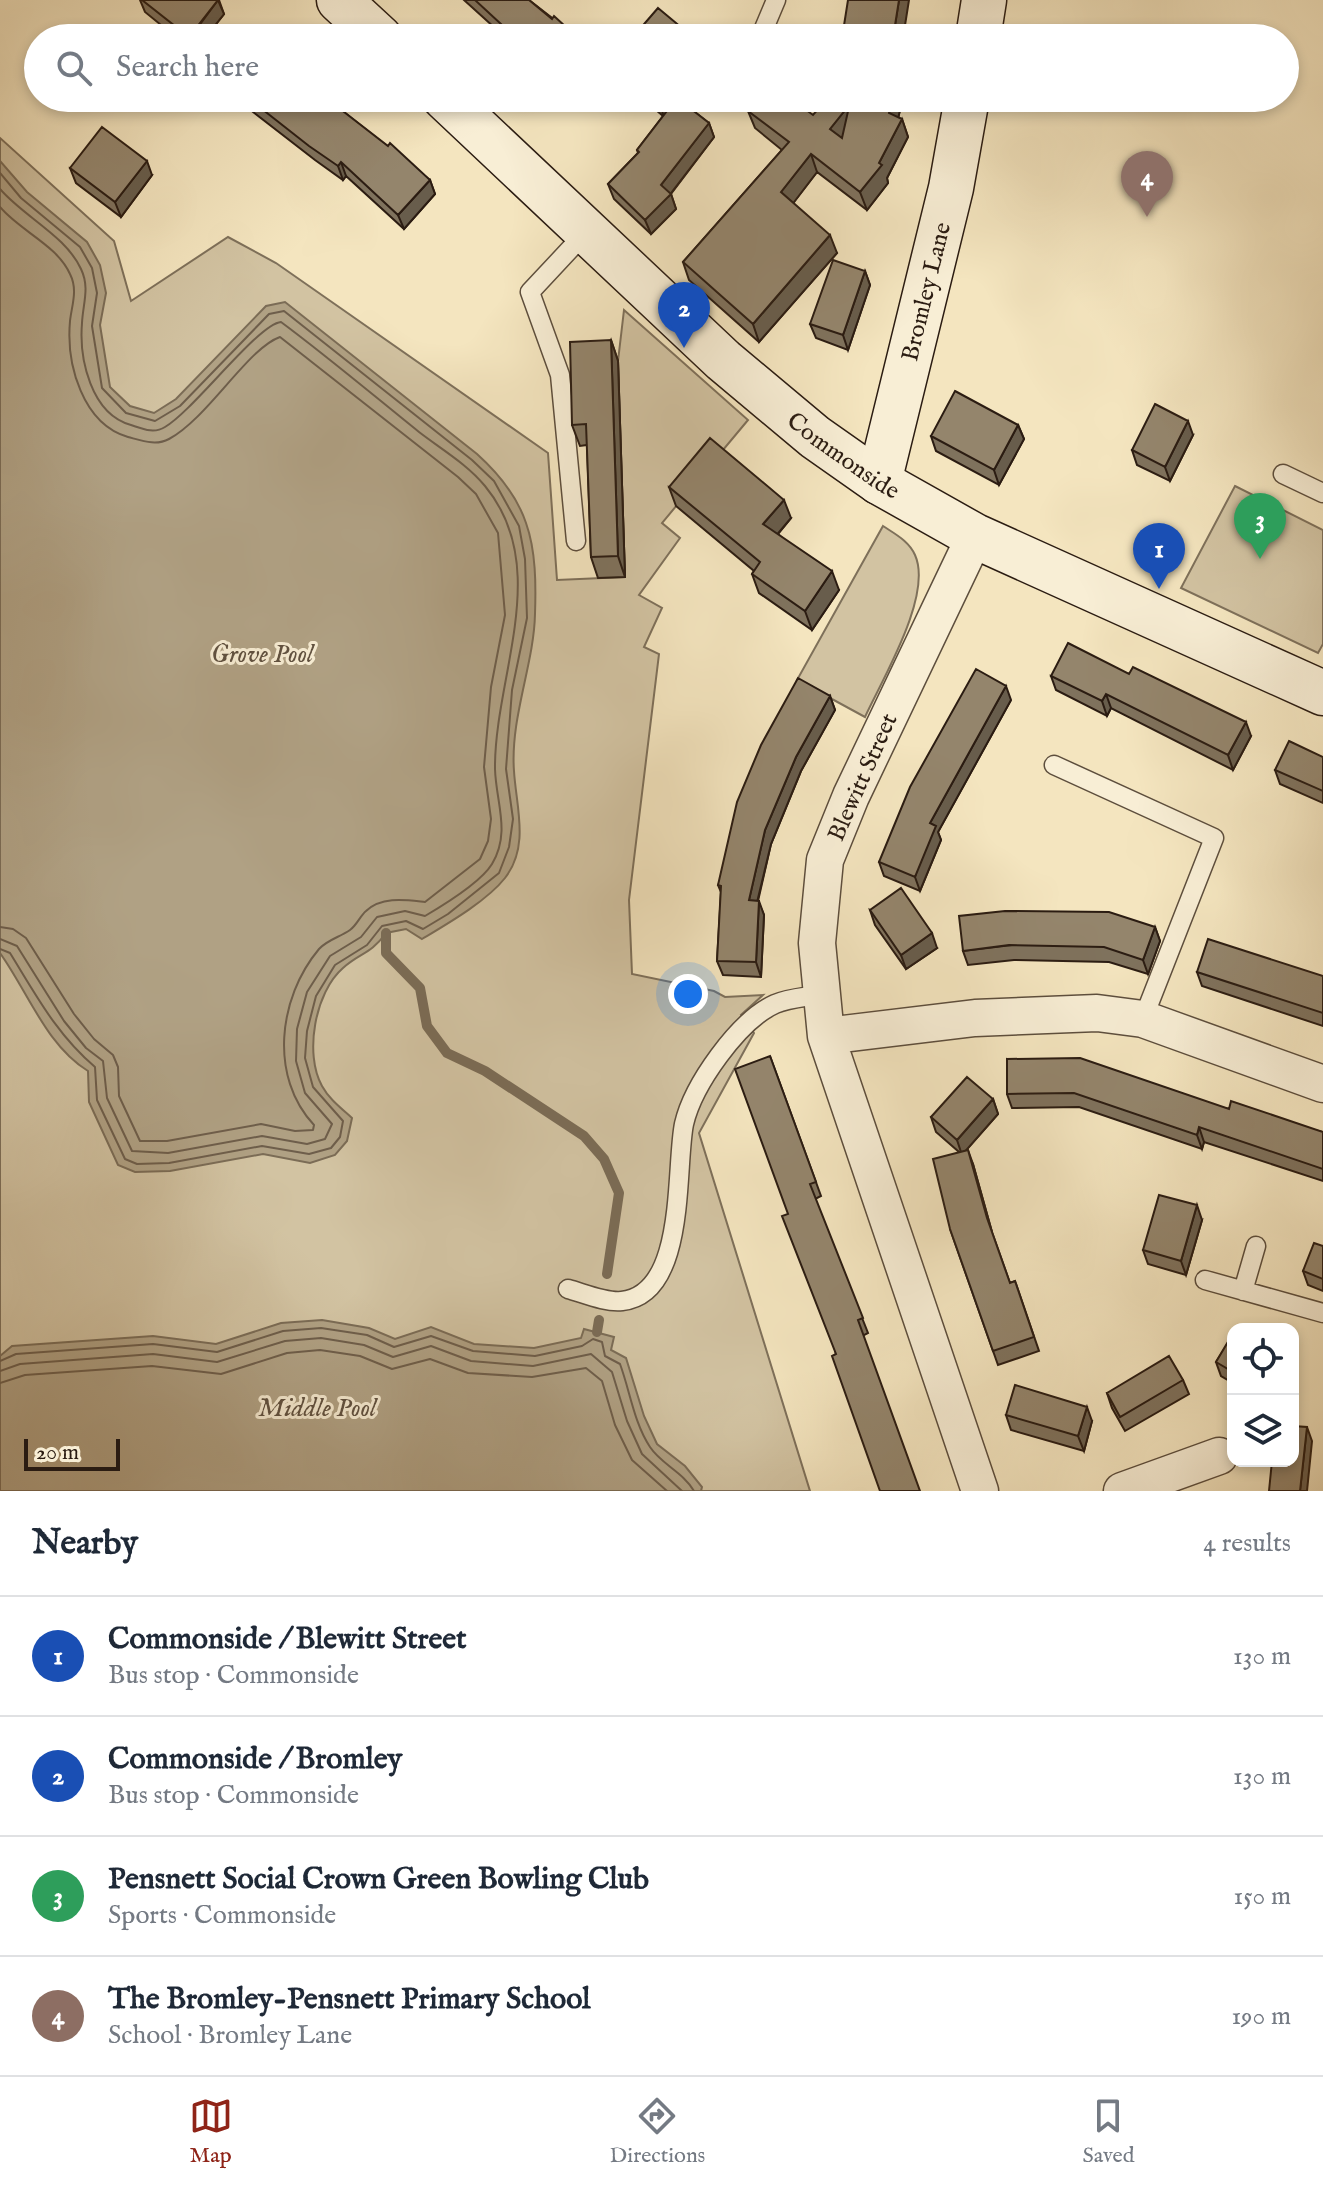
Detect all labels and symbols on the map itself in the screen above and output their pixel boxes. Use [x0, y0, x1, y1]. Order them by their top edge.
pin: 4 [1121, 151, 1173, 217]
street label: Bromley Lane [895, 219, 959, 365]
pin: 2 [658, 282, 710, 348]
street label: Commonside [780, 406, 905, 507]
pin: 3 [1234, 493, 1286, 559]
pin: 1 [1133, 523, 1185, 589]
water label: Grove Pool [211, 638, 315, 671]
street label: Blewitt Street [821, 709, 905, 846]
your location [668, 974, 708, 1014]
water label: Middle Pool [258, 1392, 378, 1425]
scale bar [24, 1435, 120, 1471]

